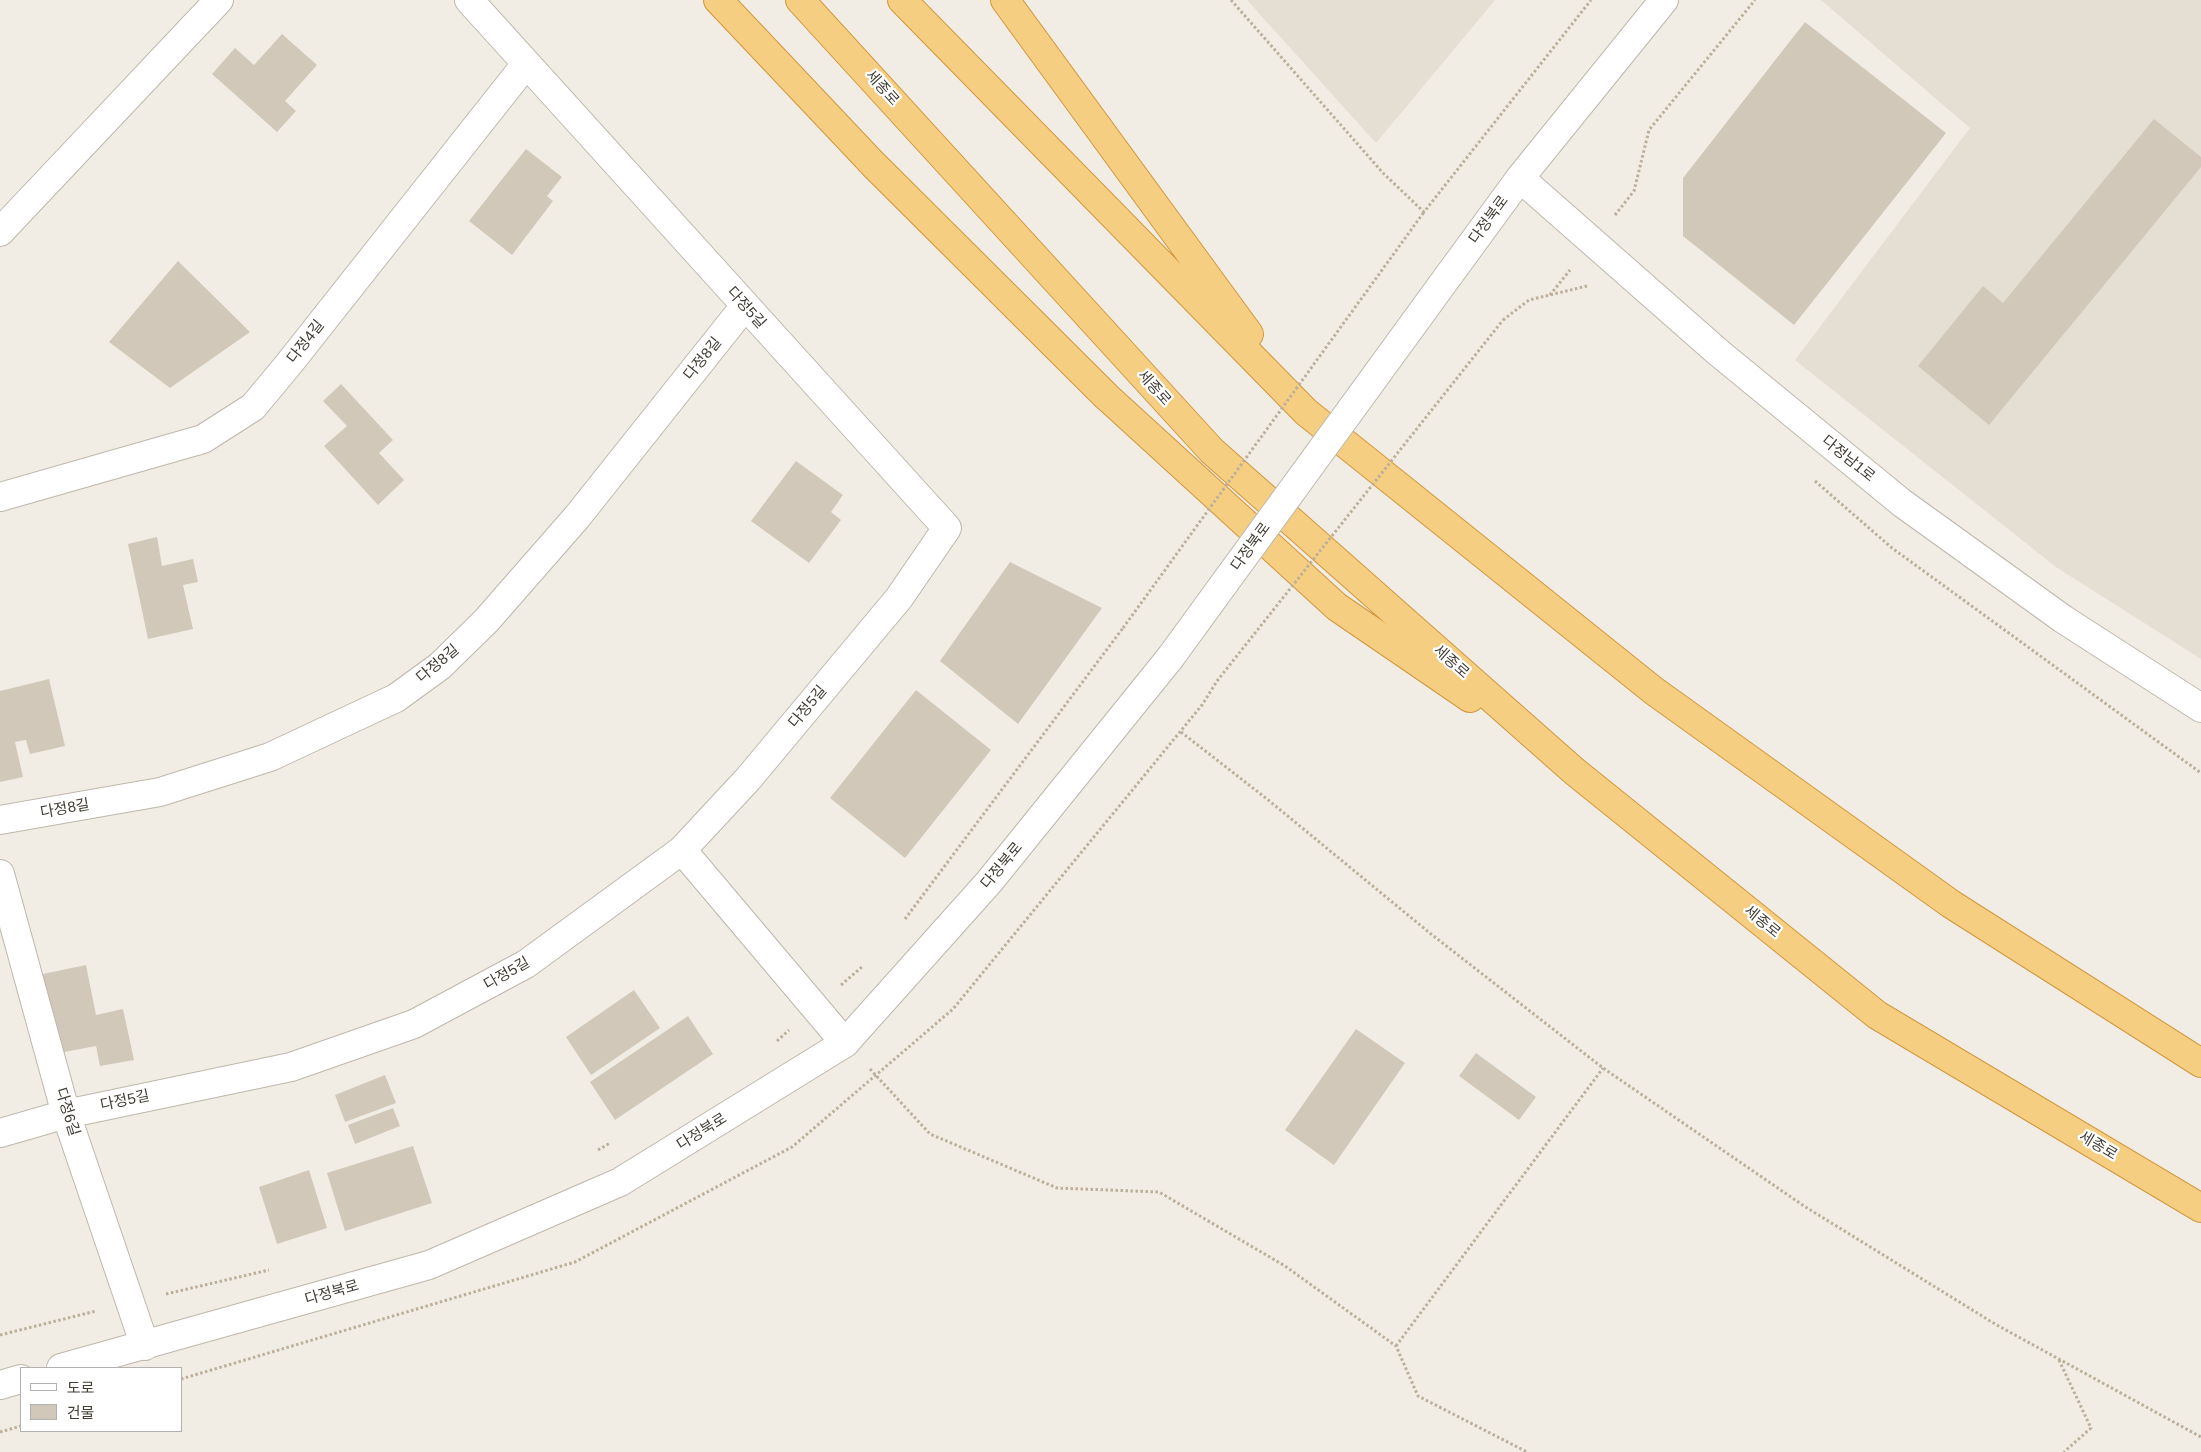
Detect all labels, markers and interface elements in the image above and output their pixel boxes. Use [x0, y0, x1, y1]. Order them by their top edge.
street label: 세종로 [861, 67, 903, 109]
street label: 다정북로 [1465, 192, 1513, 248]
street label: 다정5길 [723, 283, 769, 333]
street label: 다정4길 [284, 317, 328, 367]
street label: 다정8길 [680, 334, 726, 384]
street label: 세종로 [1133, 367, 1175, 409]
street label: 다정남1로 [1818, 432, 1878, 486]
street label: 다정북로 [1227, 519, 1275, 575]
street label: 다정8길 [413, 641, 463, 687]
street label: 세종로 [1429, 642, 1473, 682]
street label: 다정5길 [785, 682, 831, 732]
street label: 다정8길 [39, 796, 91, 822]
street label: 다정북로 [977, 839, 1027, 893]
street label: 세종로 [1740, 902, 1784, 942]
street label: 다정5길 [481, 954, 533, 994]
street label: 다정6길 [51, 1086, 83, 1138]
street label: 다정5길 [99, 1087, 151, 1115]
street label: 다정북로 [674, 1110, 730, 1154]
street label: 세종로 [2076, 1128, 2120, 1164]
street label: 다정북로 [303, 1277, 361, 1309]
legend [20, 1367, 182, 1432]
text: 도로 [67, 1379, 95, 1396]
text: 건물 [67, 1404, 95, 1421]

